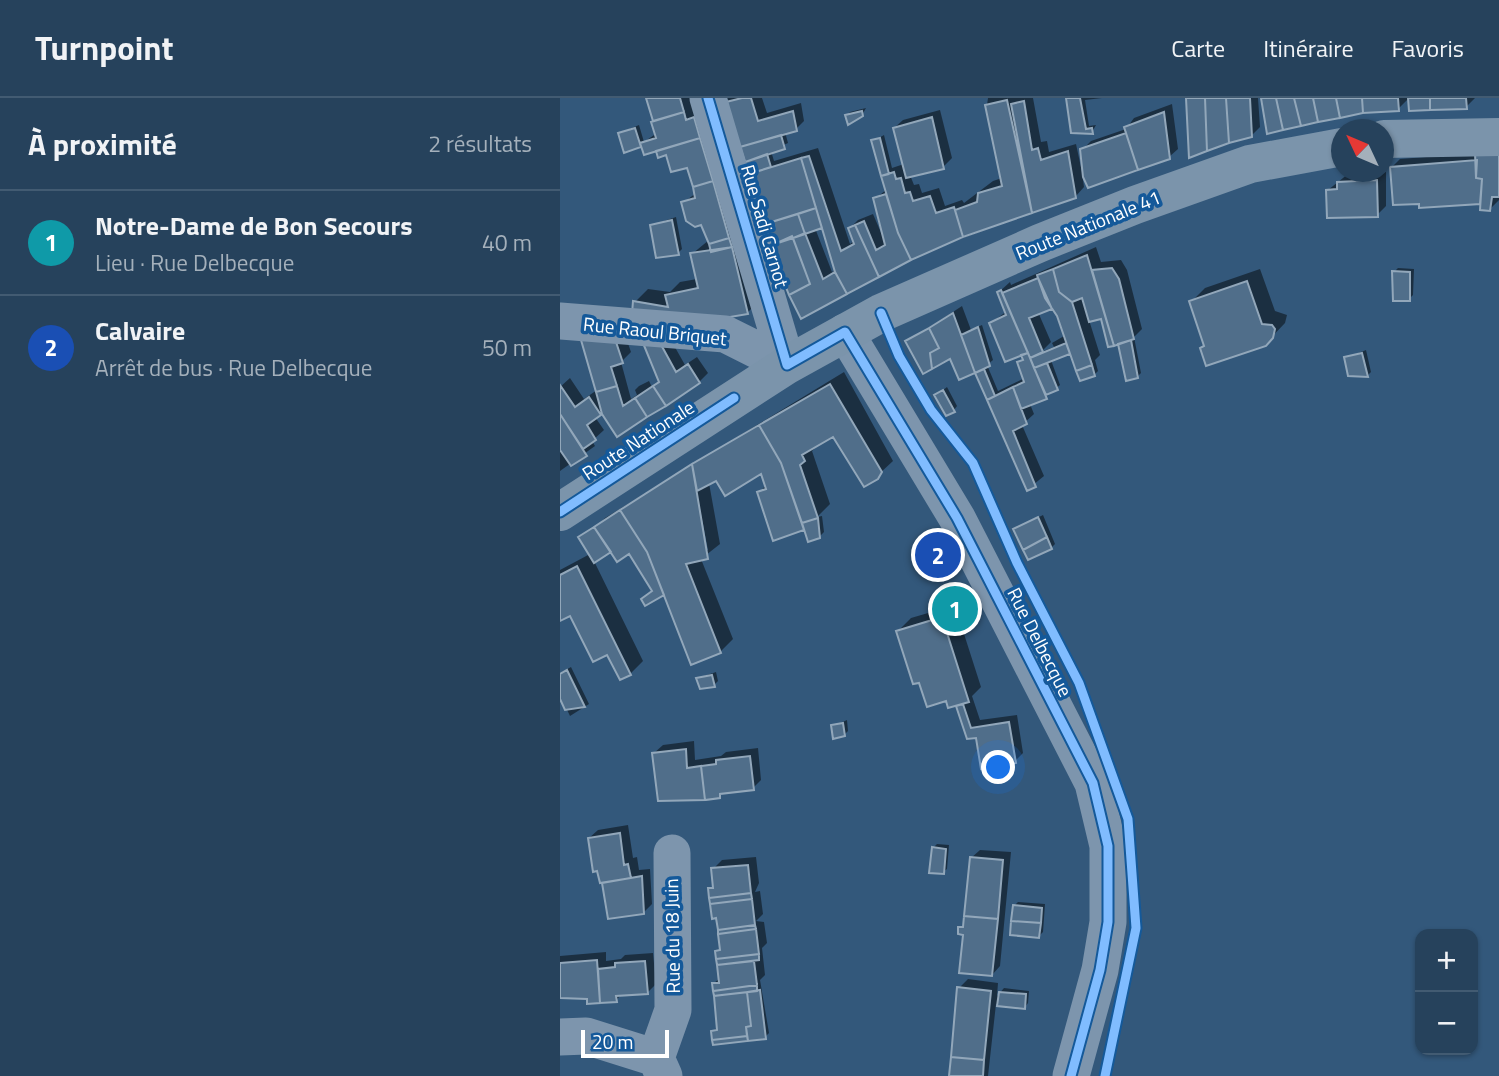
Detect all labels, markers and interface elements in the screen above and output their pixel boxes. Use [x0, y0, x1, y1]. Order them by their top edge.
text: Turnpoint [35, 23, 174, 73]
text: Carte [1171, 30, 1225, 66]
text: Itinéraire [1263, 30, 1354, 66]
text: Favoris [1392, 30, 1464, 66]
north arrow [1331, 119, 1394, 182]
text: À proximité [28, 121, 177, 167]
text: 2 résultats [428, 126, 532, 161]
street label: Rue Sadi Carnot [734, 161, 797, 291]
street label: Route Nationale 41 [1011, 182, 1165, 267]
text: Notre-Dame de Bon Secours [95, 206, 412, 245]
text: 1 [45, 225, 57, 260]
text: 40 m [482, 225, 532, 260]
text: Lieu · Rue Delbecque [95, 245, 294, 280]
street label: Rue Raoul Briquet [582, 309, 729, 352]
text: Calvaire [95, 311, 185, 350]
text: 2 [45, 330, 57, 365]
text: 50 m [482, 330, 532, 365]
text: Arrêt de bus · Rue Delbecque [95, 350, 372, 385]
street label: Route Nationale [576, 392, 700, 487]
pin: 2 [915, 529, 961, 581]
street label: Rue Delbecque [1000, 582, 1080, 701]
pin: 1 [932, 583, 978, 635]
your location [981, 750, 1015, 784]
street label: Rue du 18 Juin [656, 878, 687, 994]
map controls [1415, 929, 1478, 1055]
button: + [1415, 929, 1478, 992]
button: − [1415, 992, 1478, 1055]
scale bar [581, 1027, 668, 1059]
text: 20 m [592, 1027, 633, 1056]

